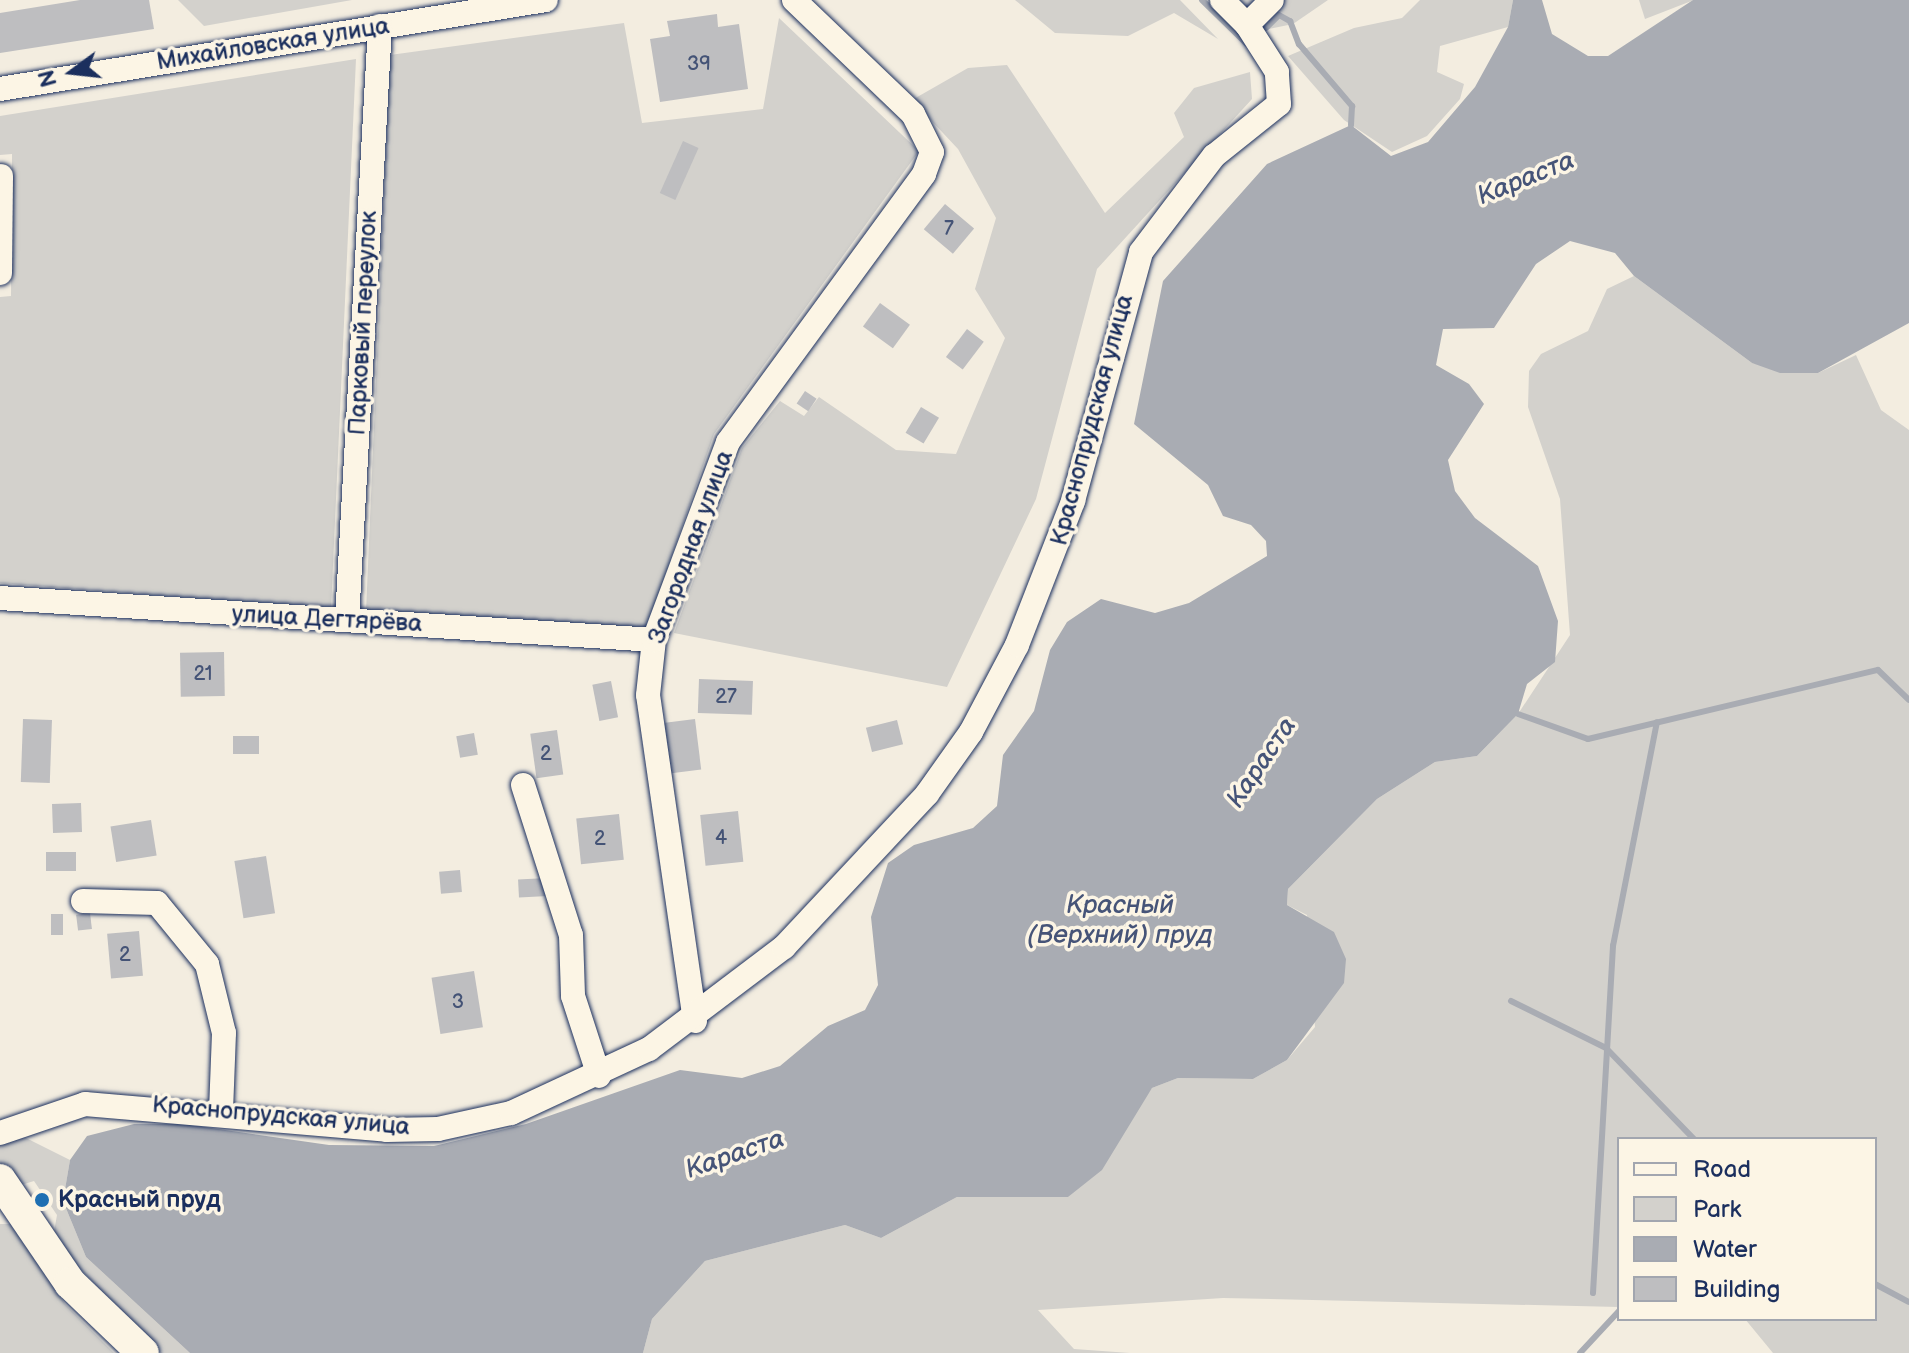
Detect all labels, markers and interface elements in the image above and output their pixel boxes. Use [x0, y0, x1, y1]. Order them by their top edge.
street label: Михайловская улица [155, 11, 391, 77]
north arrow [32, 32, 112, 112]
house number: 39 [687, 52, 711, 76]
text: N [33, 67, 64, 90]
water label: Караста [1473, 145, 1579, 213]
street label: Парковый переулок [343, 210, 383, 436]
house number: 7 [944, 217, 954, 241]
street label: Краснопрудская улица [1045, 291, 1139, 549]
street label: Загородная улица [643, 446, 739, 648]
street label: улица Дегтярёва [231, 600, 423, 638]
house number: 21 [193, 662, 213, 686]
house number: 27 [715, 685, 737, 709]
water label: Караста [1220, 712, 1304, 814]
house number: 2 [540, 742, 552, 766]
house number: 4 [715, 826, 727, 850]
house number: 2 [594, 827, 606, 851]
water label: Красный (Верхний) пруд [1027, 890, 1213, 952]
house number: 2 [119, 943, 131, 967]
house number: 3 [452, 990, 464, 1014]
street label: Краснопрудская улица [151, 1090, 411, 1142]
water label: Караста [681, 1124, 789, 1186]
legend [1617, 1137, 1877, 1321]
text: Road [1693, 1155, 1751, 1184]
place label: Красный пруд [58, 1186, 220, 1214]
marker: Красный пруд [33, 1191, 51, 1209]
text: Park [1693, 1195, 1741, 1224]
text: Water [1693, 1235, 1757, 1264]
text: Building [1693, 1275, 1780, 1304]

